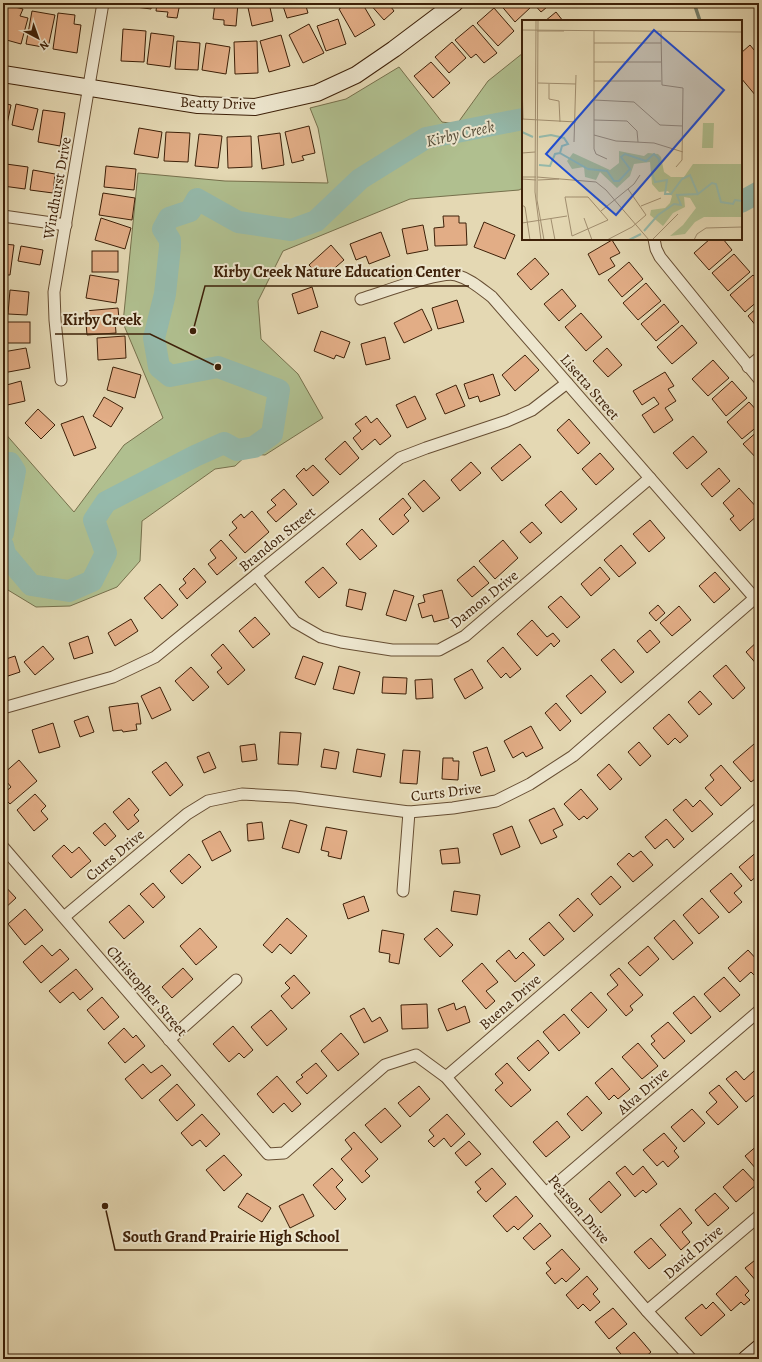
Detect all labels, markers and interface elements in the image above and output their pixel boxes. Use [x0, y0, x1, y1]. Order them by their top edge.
north arrow [18, 18, 58, 58]
inset map [522, 20, 742, 240]
text: N [36, 37, 52, 53]
street label: Beatty Drive [180, 92, 256, 114]
water label: Kirby Creek [424, 115, 496, 152]
street label: Windhurst Drive [38, 135, 76, 242]
callout: Kirby Creek Nature Education Center [205, 258, 469, 286]
text: Kirby Creek Nature Education Center [213, 261, 461, 283]
callout: Kirby Creek [55, 306, 150, 334]
text: Kirby Creek [63, 309, 142, 331]
street label: Lisetta Street [556, 350, 624, 424]
street label: Brandon Street [234, 502, 320, 576]
street label: Damon Drive [446, 565, 523, 633]
street label: Curts Drive [410, 778, 483, 806]
street label: Curts Drive [81, 824, 149, 885]
street label: Christopher Street [102, 941, 192, 1041]
street label: Buena Drive [475, 969, 545, 1034]
street label: Alva Drive [612, 1063, 673, 1120]
street label: Pearson Drive [543, 1170, 615, 1248]
street label: David Drive [659, 1220, 727, 1283]
callout: South Grand Prairie High School [115, 1222, 348, 1250]
text: South Grand Prairie High School [122, 1226, 340, 1248]

